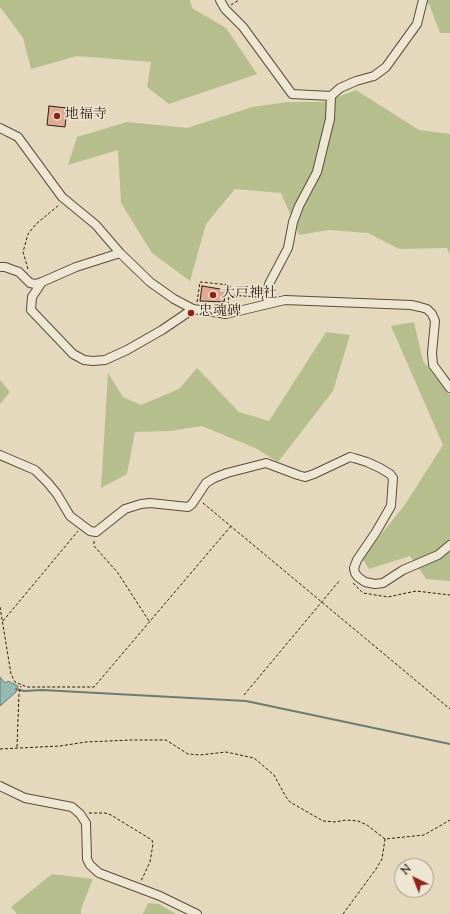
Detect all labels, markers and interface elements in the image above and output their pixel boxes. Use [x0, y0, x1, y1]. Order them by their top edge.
place label: 地福寺 [65, 108, 107, 124]
marker: 地福寺 [52, 111, 62, 121]
place label: 大戸神社 [221, 287, 277, 303]
marker: 大戸神社 [208, 290, 218, 300]
place label: 忠魂碑 [199, 305, 241, 321]
marker: 忠魂碑 [186, 308, 196, 318]
north arrow [394, 858, 434, 898]
text: N [398, 861, 415, 879]

